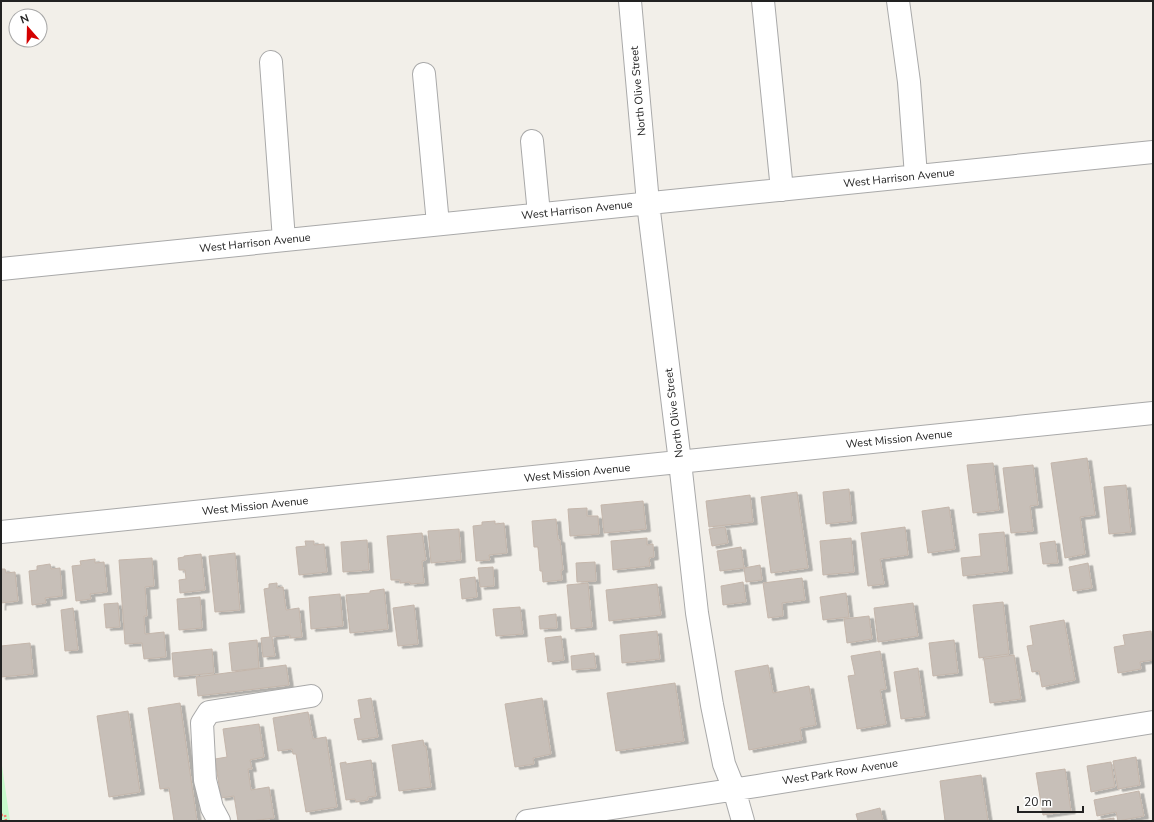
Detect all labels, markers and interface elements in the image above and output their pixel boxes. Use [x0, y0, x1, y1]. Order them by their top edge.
north arrow [8, 8, 48, 48]
text: N [18, 11, 31, 28]
street label: North Olive Street [627, 45, 649, 136]
street label: West Harrison Avenue [843, 165, 956, 191]
street label: West Harrison Avenue [521, 197, 634, 223]
street label: West Harrison Avenue [199, 230, 312, 256]
street label: North Olive Street [661, 367, 687, 459]
street label: West Mission Avenue [845, 426, 953, 452]
street label: West Mission Avenue [523, 460, 631, 486]
street label: West Mission Avenue [201, 493, 309, 519]
street label: West Park Row Avenue [781, 755, 899, 789]
scale bar [1018, 788, 1083, 814]
text: 20 m [1024, 794, 1052, 810]

